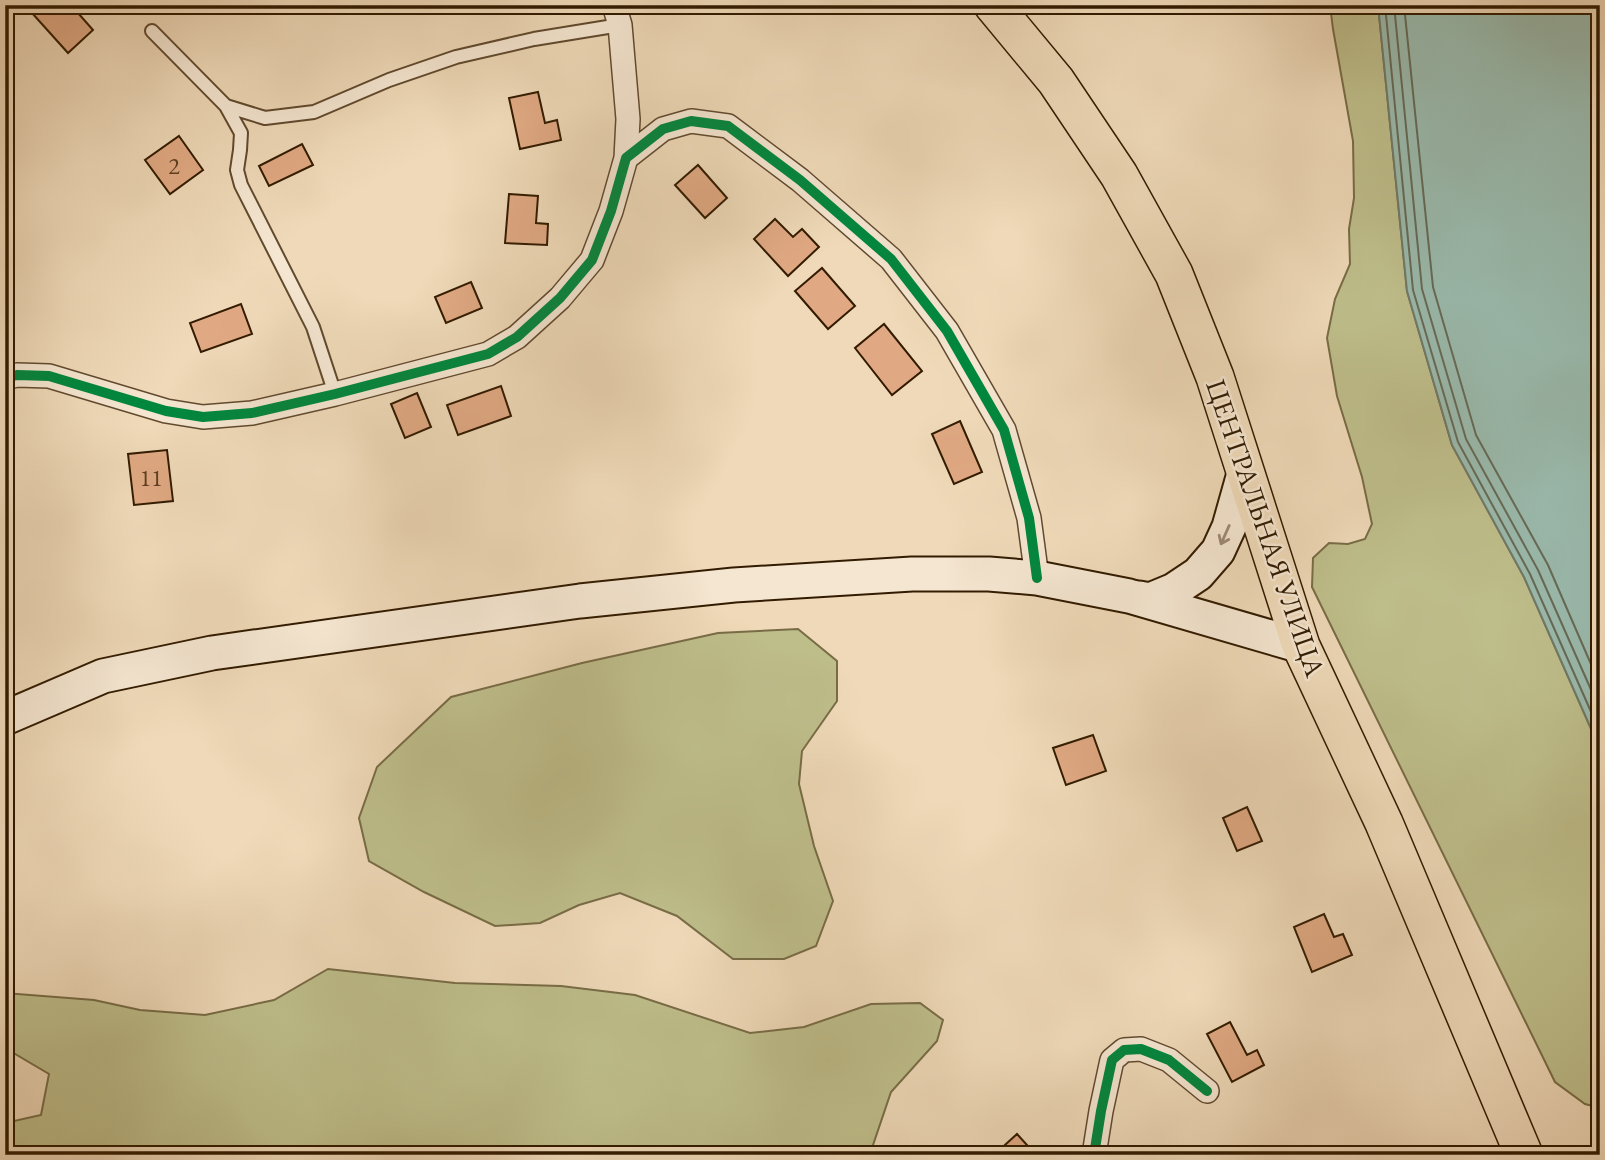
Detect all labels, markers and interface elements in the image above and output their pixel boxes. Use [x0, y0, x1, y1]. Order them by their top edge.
house number: 2 [168, 150, 180, 181]
street label: ЦЕНТРАЛЬНАЯ УЛИЦА [1198, 374, 1334, 682]
house number: 11 [139, 462, 163, 493]
one-way arrow [1218, 524, 1231, 545]

